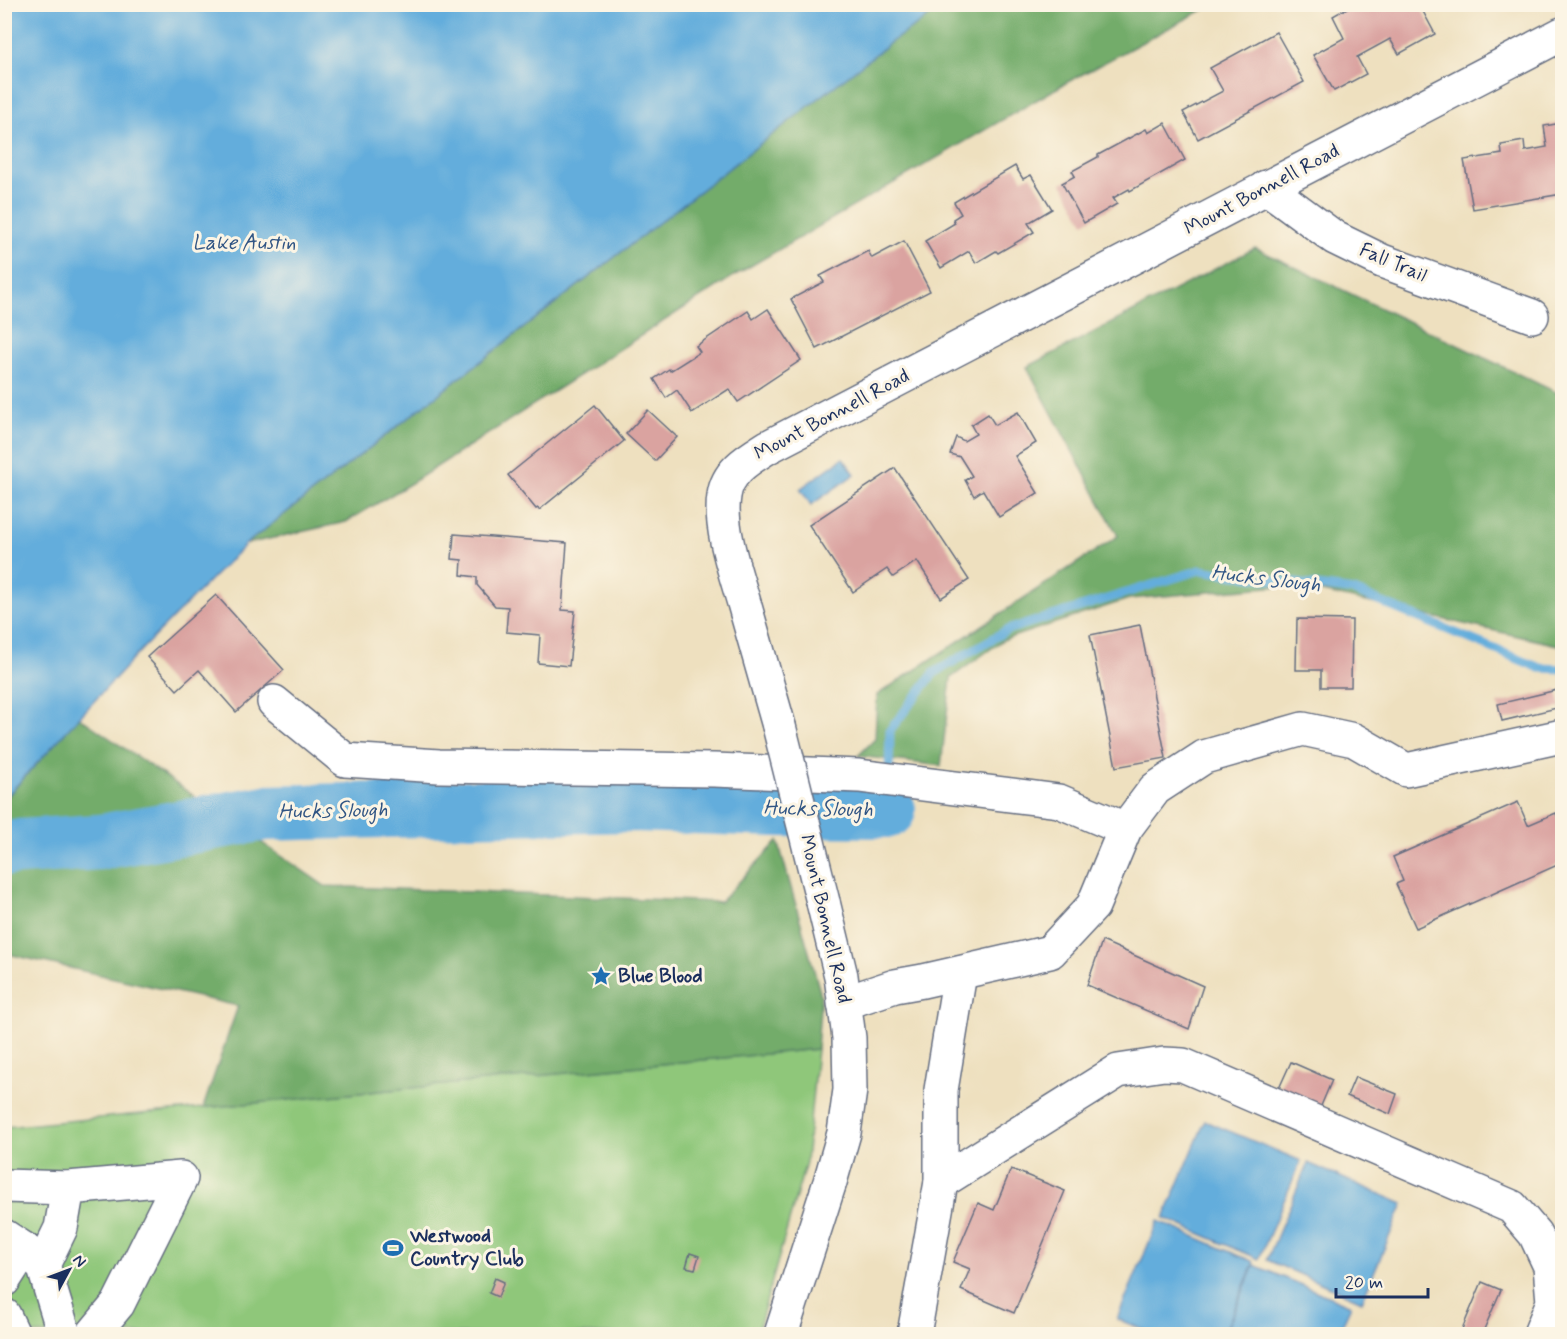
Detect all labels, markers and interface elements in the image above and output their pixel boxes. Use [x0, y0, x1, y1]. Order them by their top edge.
street label: Mount Bonnell Road [1180, 138, 1344, 242]
water label: Lake Austin [192, 229, 296, 257]
street label: Fall Trail [1355, 237, 1431, 289]
street label: Mount Bonnell Road [750, 363, 914, 467]
water label: Hucks Slough [1210, 558, 1322, 600]
water label: Hucks Slough [763, 794, 873, 824]
water label: Hucks Slough [278, 796, 388, 826]
street label: Mount Bonnell Road [792, 832, 858, 1006]
place label: Blue Blood [618, 963, 703, 990]
place icon: Blue Blood [589, 964, 613, 988]
place label: Westwood Country Club [409, 1223, 524, 1273]
sports icon: Westwood Country Club [381, 1236, 405, 1260]
north arrow [39, 1240, 99, 1300]
text: N [68, 1250, 91, 1272]
scale bar [1336, 1261, 1428, 1299]
text: 20 m [1345, 1271, 1383, 1295]

